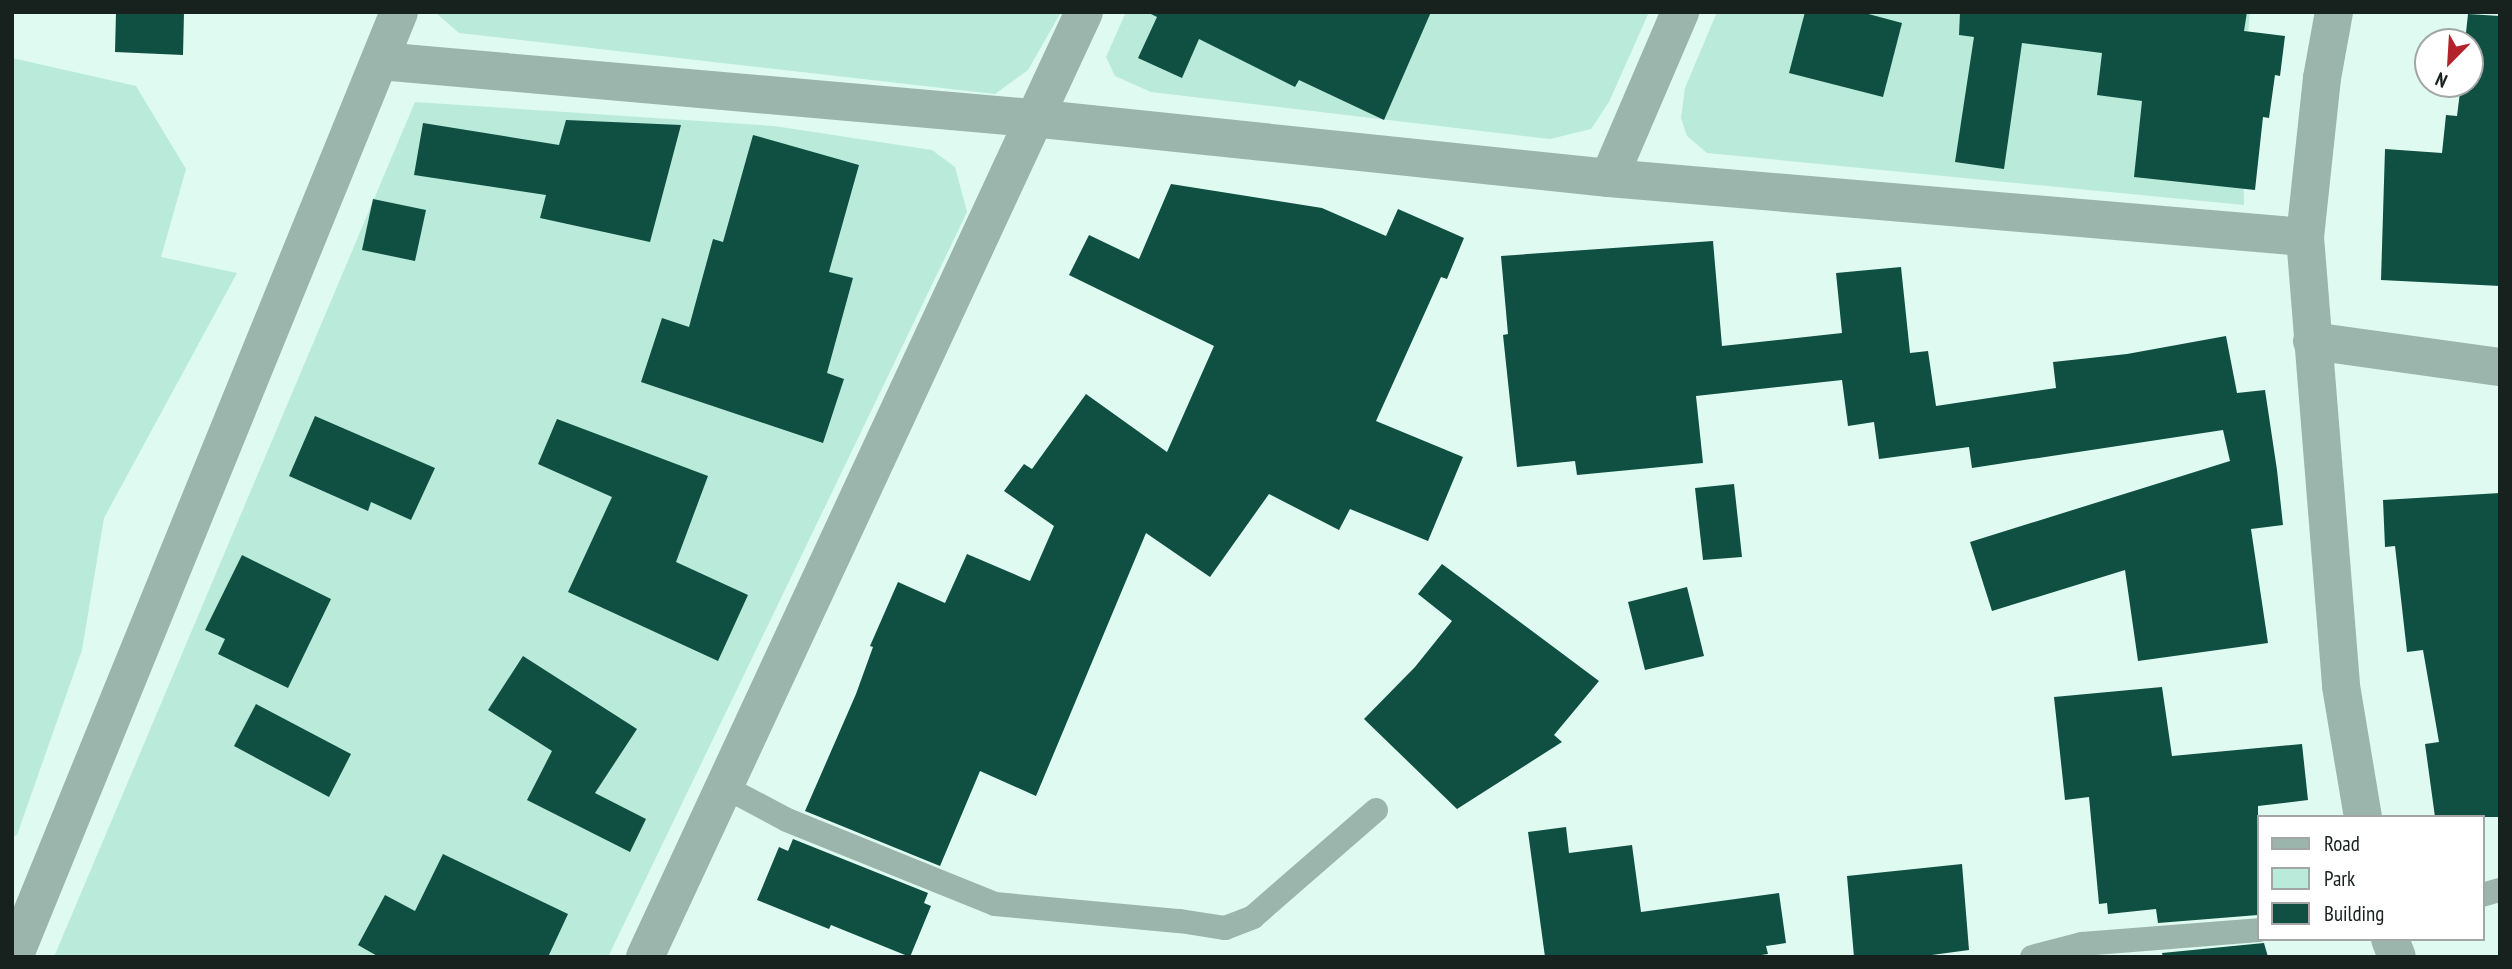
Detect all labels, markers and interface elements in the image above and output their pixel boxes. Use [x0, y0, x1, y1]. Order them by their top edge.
north arrow [2414, 28, 2484, 98]
text: N [2432, 67, 2451, 93]
legend [2256, 815, 2484, 941]
text: Road [2324, 830, 2360, 857]
text: Park [2324, 865, 2355, 892]
text: Building [2324, 900, 2384, 927]

